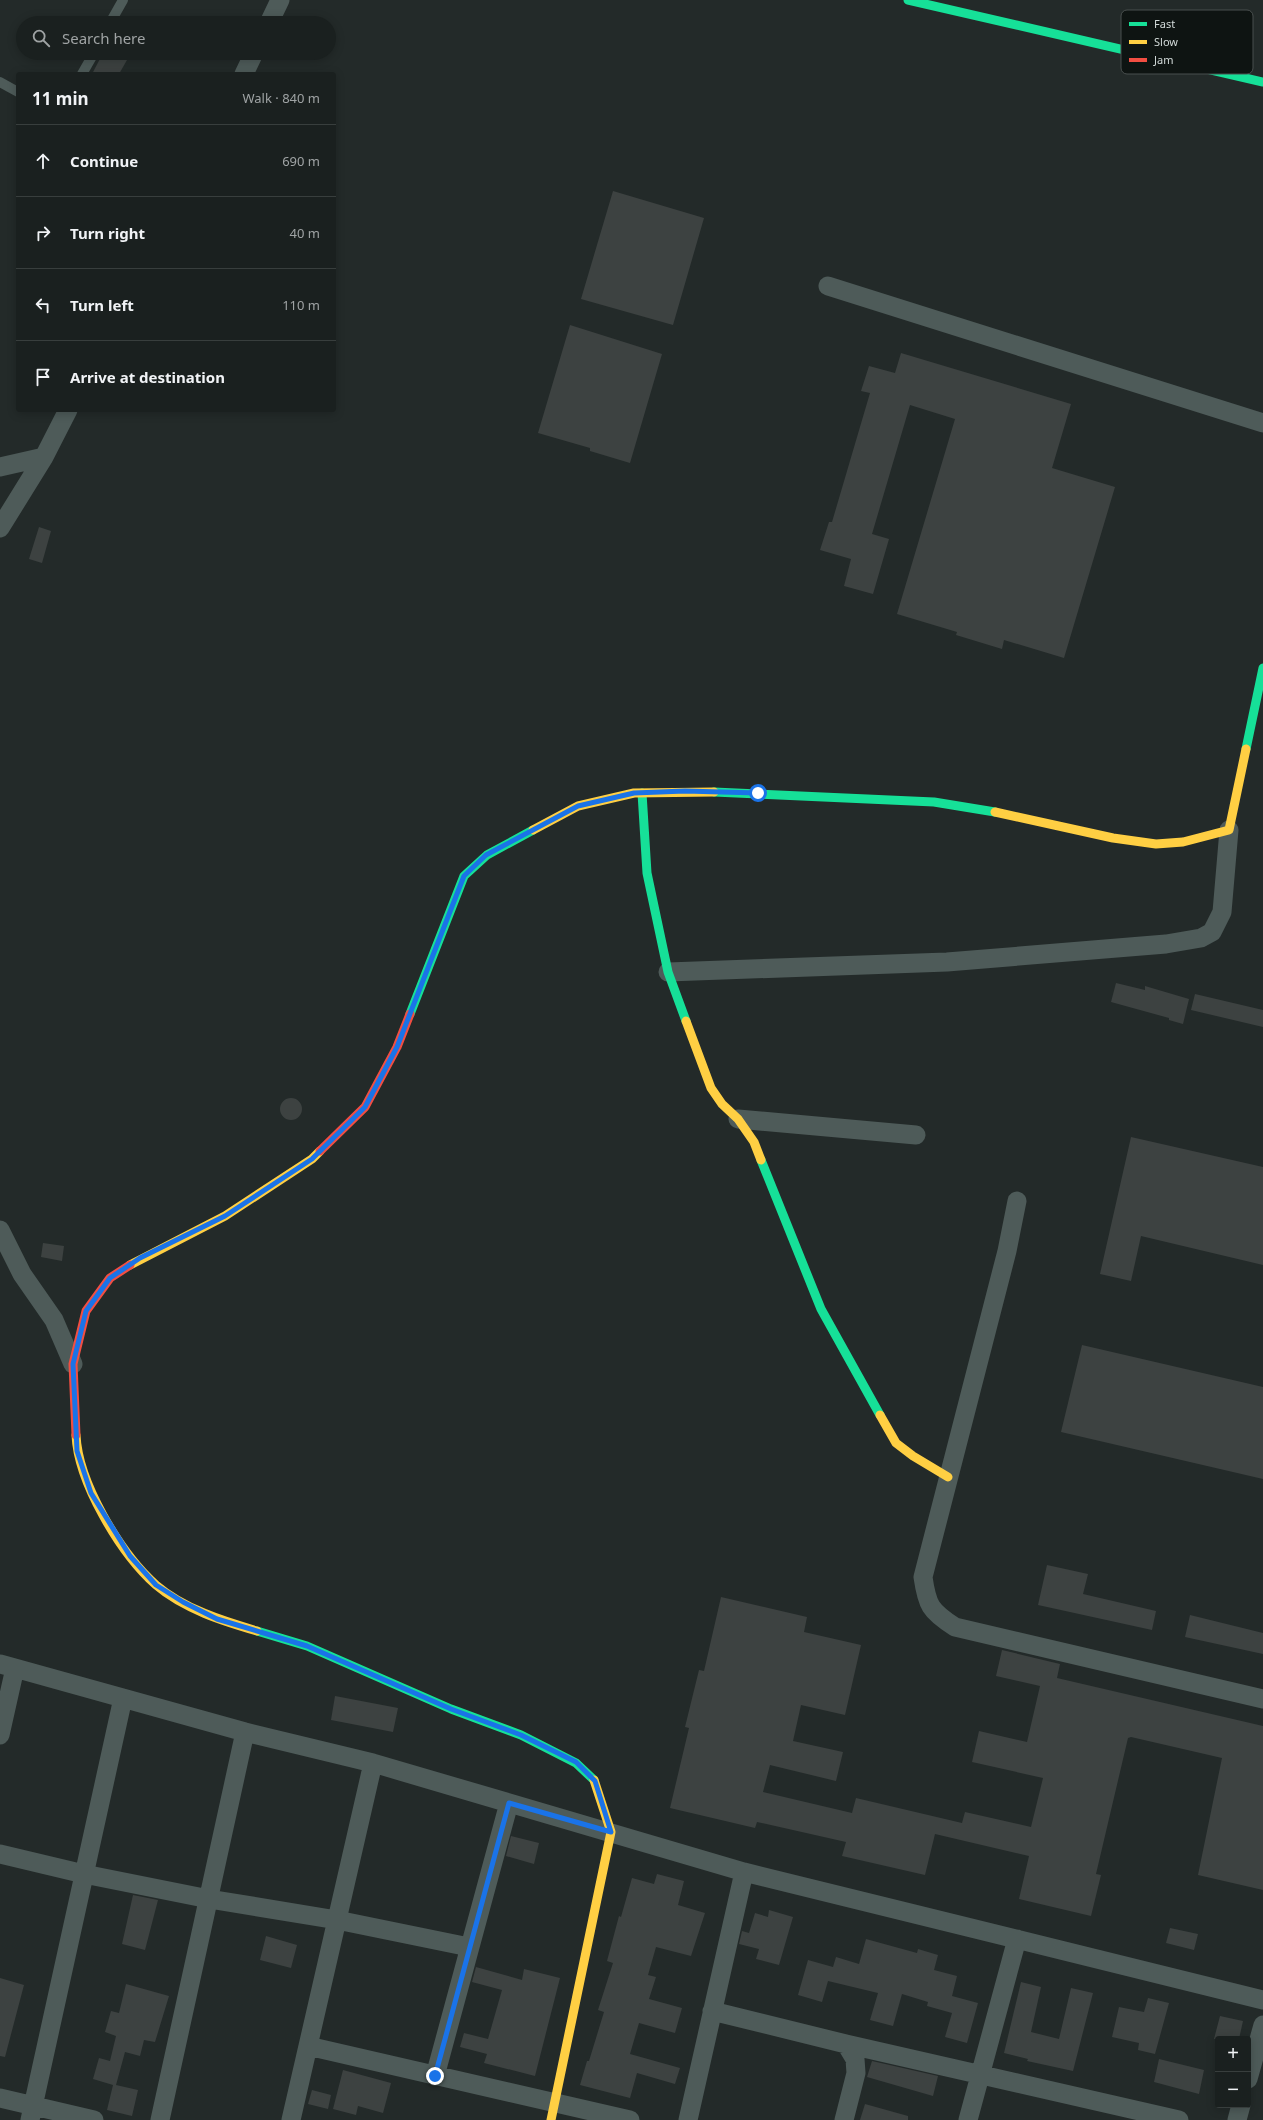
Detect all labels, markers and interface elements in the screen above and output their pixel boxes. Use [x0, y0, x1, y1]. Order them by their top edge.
legend [1121, 10, 1253, 74]
search box [16, 16, 336, 60]
text: Fast [1154, 16, 1175, 31]
icon: search [30, 27, 52, 49]
text: Search here [62, 28, 145, 48]
text: Slow [1154, 34, 1178, 49]
text: Jam [1153, 52, 1173, 67]
text: 11 min [32, 87, 89, 110]
text: Walk · 840 m [242, 89, 320, 107]
icon: ahead [32, 150, 54, 172]
text: Continue [70, 151, 138, 171]
text: 690 m [282, 152, 320, 170]
icon: right [32, 222, 54, 244]
text: Turn right [70, 223, 145, 243]
text: 40 m [290, 224, 320, 242]
icon: left [32, 294, 54, 316]
text: Turn left [70, 295, 134, 315]
text: 110 m [282, 296, 320, 314]
icon: arrive [32, 366, 54, 388]
text: Arrive at destination [70, 367, 225, 387]
route start [749, 784, 767, 802]
map controls [1215, 2036, 1251, 2108]
button: + [1215, 2036, 1251, 2072]
route end [426, 2067, 444, 2085]
button: − [1215, 2072, 1251, 2108]

